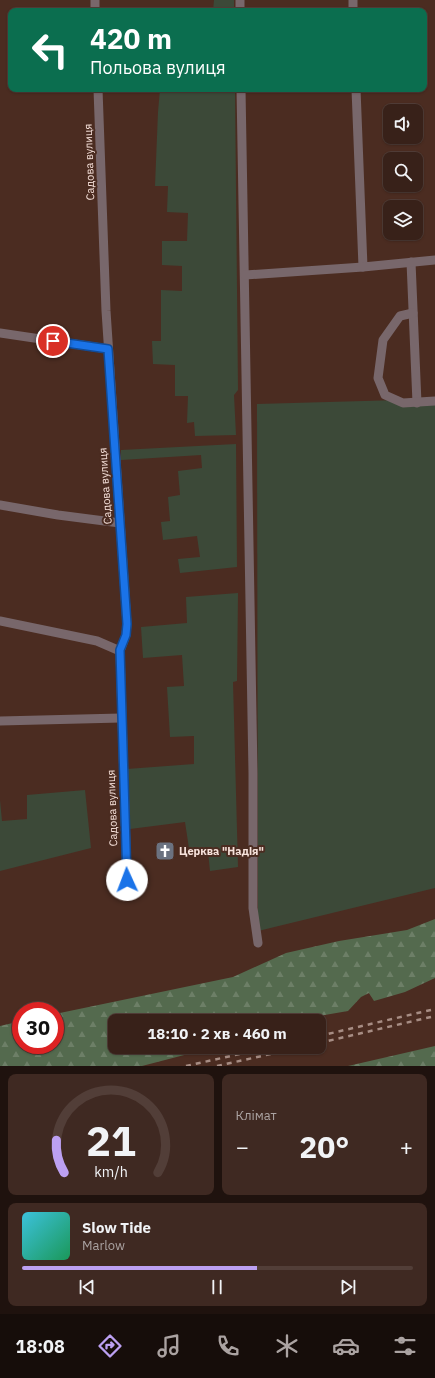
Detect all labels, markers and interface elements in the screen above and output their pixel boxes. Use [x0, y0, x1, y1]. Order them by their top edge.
text: 420 m [90, 20, 172, 57]
icon: left [24, 24, 76, 76]
text: Польова вулиця [90, 56, 226, 79]
map controls [383, 104, 423, 240]
button: sound [383, 104, 423, 144]
street label: Садова вулиця [81, 123, 97, 201]
button: search [383, 152, 423, 192]
button: layers [383, 200, 423, 240]
pin [36, 324, 70, 358]
icon: arrive [42, 330, 64, 352]
street label: Садова вулиця [95, 447, 115, 525]
street label: Садова вулиця [104, 769, 120, 847]
church icon: Церква "Надія" [154, 840, 176, 862]
place label: Церква "Надія" [179, 844, 264, 858]
position arrow [106, 859, 148, 901]
speed limit sign: 30 [12, 1002, 64, 1054]
text: 18:10 · 2 хв · 460 m [147, 1024, 287, 1043]
text: Клімат [236, 1107, 277, 1124]
text: 21 [86, 1112, 136, 1166]
text: 20° [299, 1127, 349, 1166]
text: − [236, 1132, 249, 1161]
text: + [400, 1132, 413, 1161]
text: km/h [94, 1161, 128, 1180]
text: Slow Tide [82, 1218, 151, 1237]
text: Marlow [82, 1237, 125, 1254]
icon: previous [76, 1276, 98, 1298]
icon: pause [206, 1276, 228, 1298]
icon: next [337, 1276, 359, 1298]
icon: directions [96, 1332, 124, 1360]
icon: music [155, 1332, 183, 1360]
icon: phone [214, 1332, 242, 1360]
icon: climate [273, 1332, 301, 1360]
icon: car [332, 1332, 360, 1360]
icon: filters [391, 1332, 419, 1360]
text: 18:08 [16, 1335, 65, 1358]

